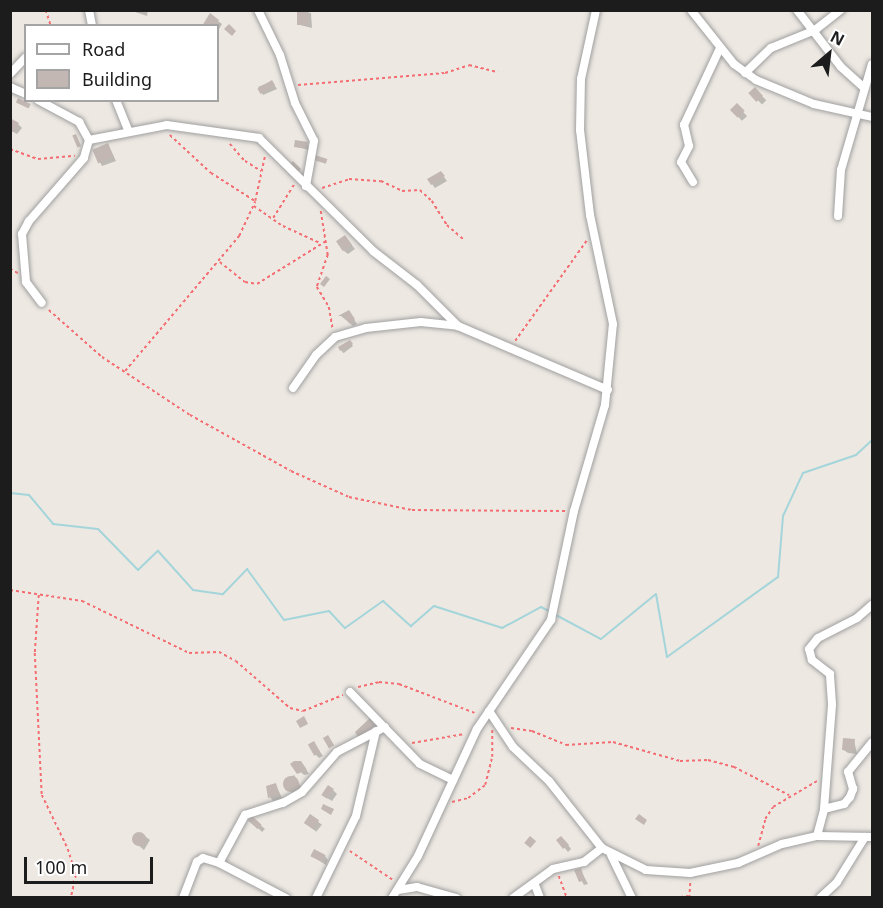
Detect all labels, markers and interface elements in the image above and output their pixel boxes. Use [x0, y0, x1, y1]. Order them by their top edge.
legend [24, 24, 219, 102]
north arrow [799, 24, 859, 84]
text: N [827, 25, 848, 51]
text: Road [82, 37, 125, 61]
text: Building [82, 67, 152, 91]
scale bar [27, 845, 156, 883]
text: 100 m [35, 855, 87, 879]

